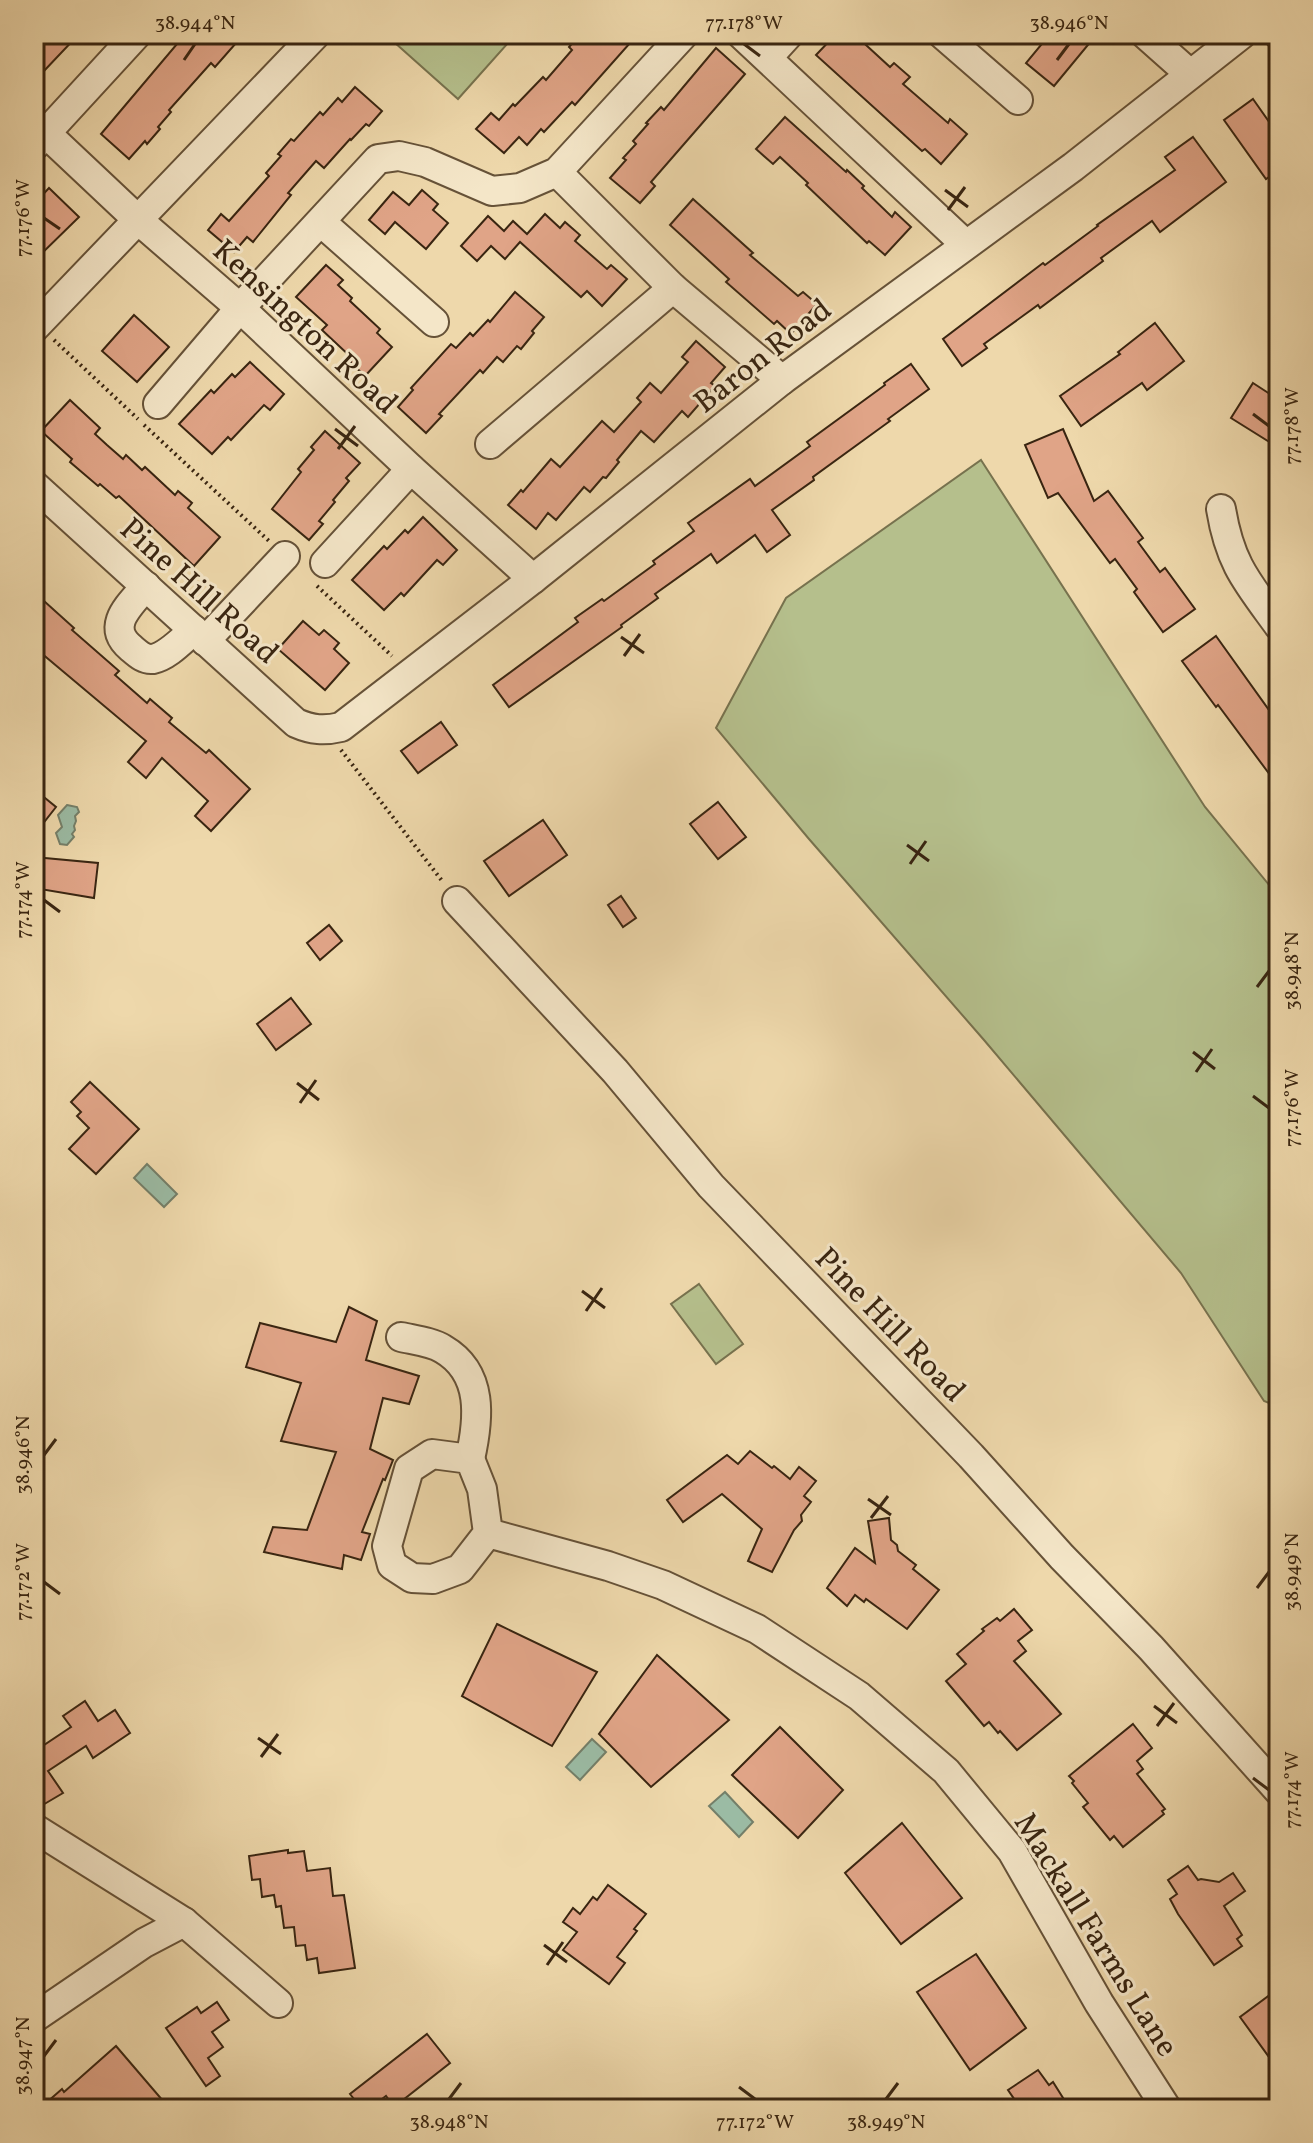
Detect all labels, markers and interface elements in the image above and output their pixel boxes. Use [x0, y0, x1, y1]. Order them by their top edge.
text: 38.944°N [155, 10, 235, 38]
text: 77.178°W [705, 10, 783, 38]
text: 38.946°N [1029, 10, 1109, 38]
text: 77.176°W [10, 179, 38, 257]
street label: Kensington Road [201, 231, 406, 426]
street label: Baron Road [686, 290, 842, 425]
text: 77.178°W [1279, 387, 1307, 465]
street label: Pine Hill Road [109, 509, 287, 676]
text: 77.174°W [10, 861, 38, 939]
text: 38.948°N [1279, 931, 1307, 1011]
text: 77.176°W [1279, 1069, 1307, 1147]
street label: Pine Hill Road [803, 1239, 974, 1413]
text: 38.946°N [10, 1415, 38, 1495]
text: 38.949°N [1279, 1533, 1307, 1611]
text: 77.172°W [10, 1543, 38, 1621]
text: 77.174°W [1279, 1751, 1307, 1829]
street label: Mackall Farms Lane [1002, 1805, 1187, 2066]
text: 38.947°N [10, 2016, 38, 2095]
text: 38.948°N [409, 2109, 489, 2137]
text: 77.172°W [716, 2109, 794, 2137]
text: 38.949°N [847, 2109, 925, 2137]

